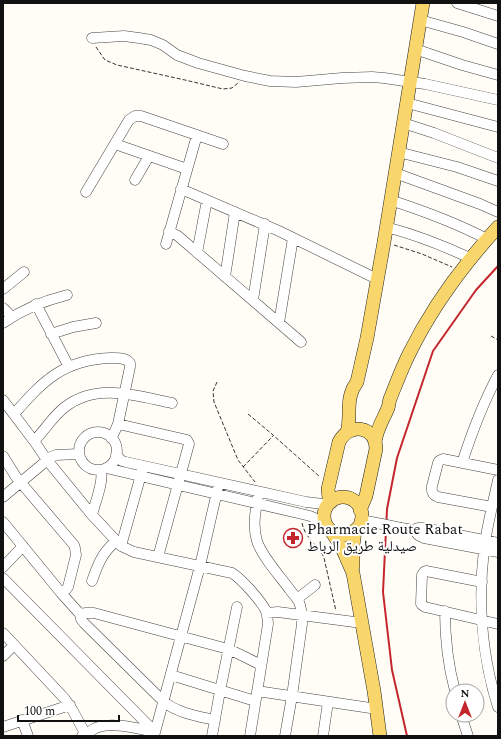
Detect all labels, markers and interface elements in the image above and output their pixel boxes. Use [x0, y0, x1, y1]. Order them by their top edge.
place label: Pharmacie Route Rabat صيدلية طريق الرباط [307, 518, 463, 558]
pharmacy icon: Pharmacie Route Rabat صيدلية طريق الرباط [282, 527, 304, 549]
north arrow [445, 683, 485, 723]
text: N [461, 685, 470, 702]
scale bar [18, 697, 119, 723]
text: 100 m [24, 702, 55, 721]

